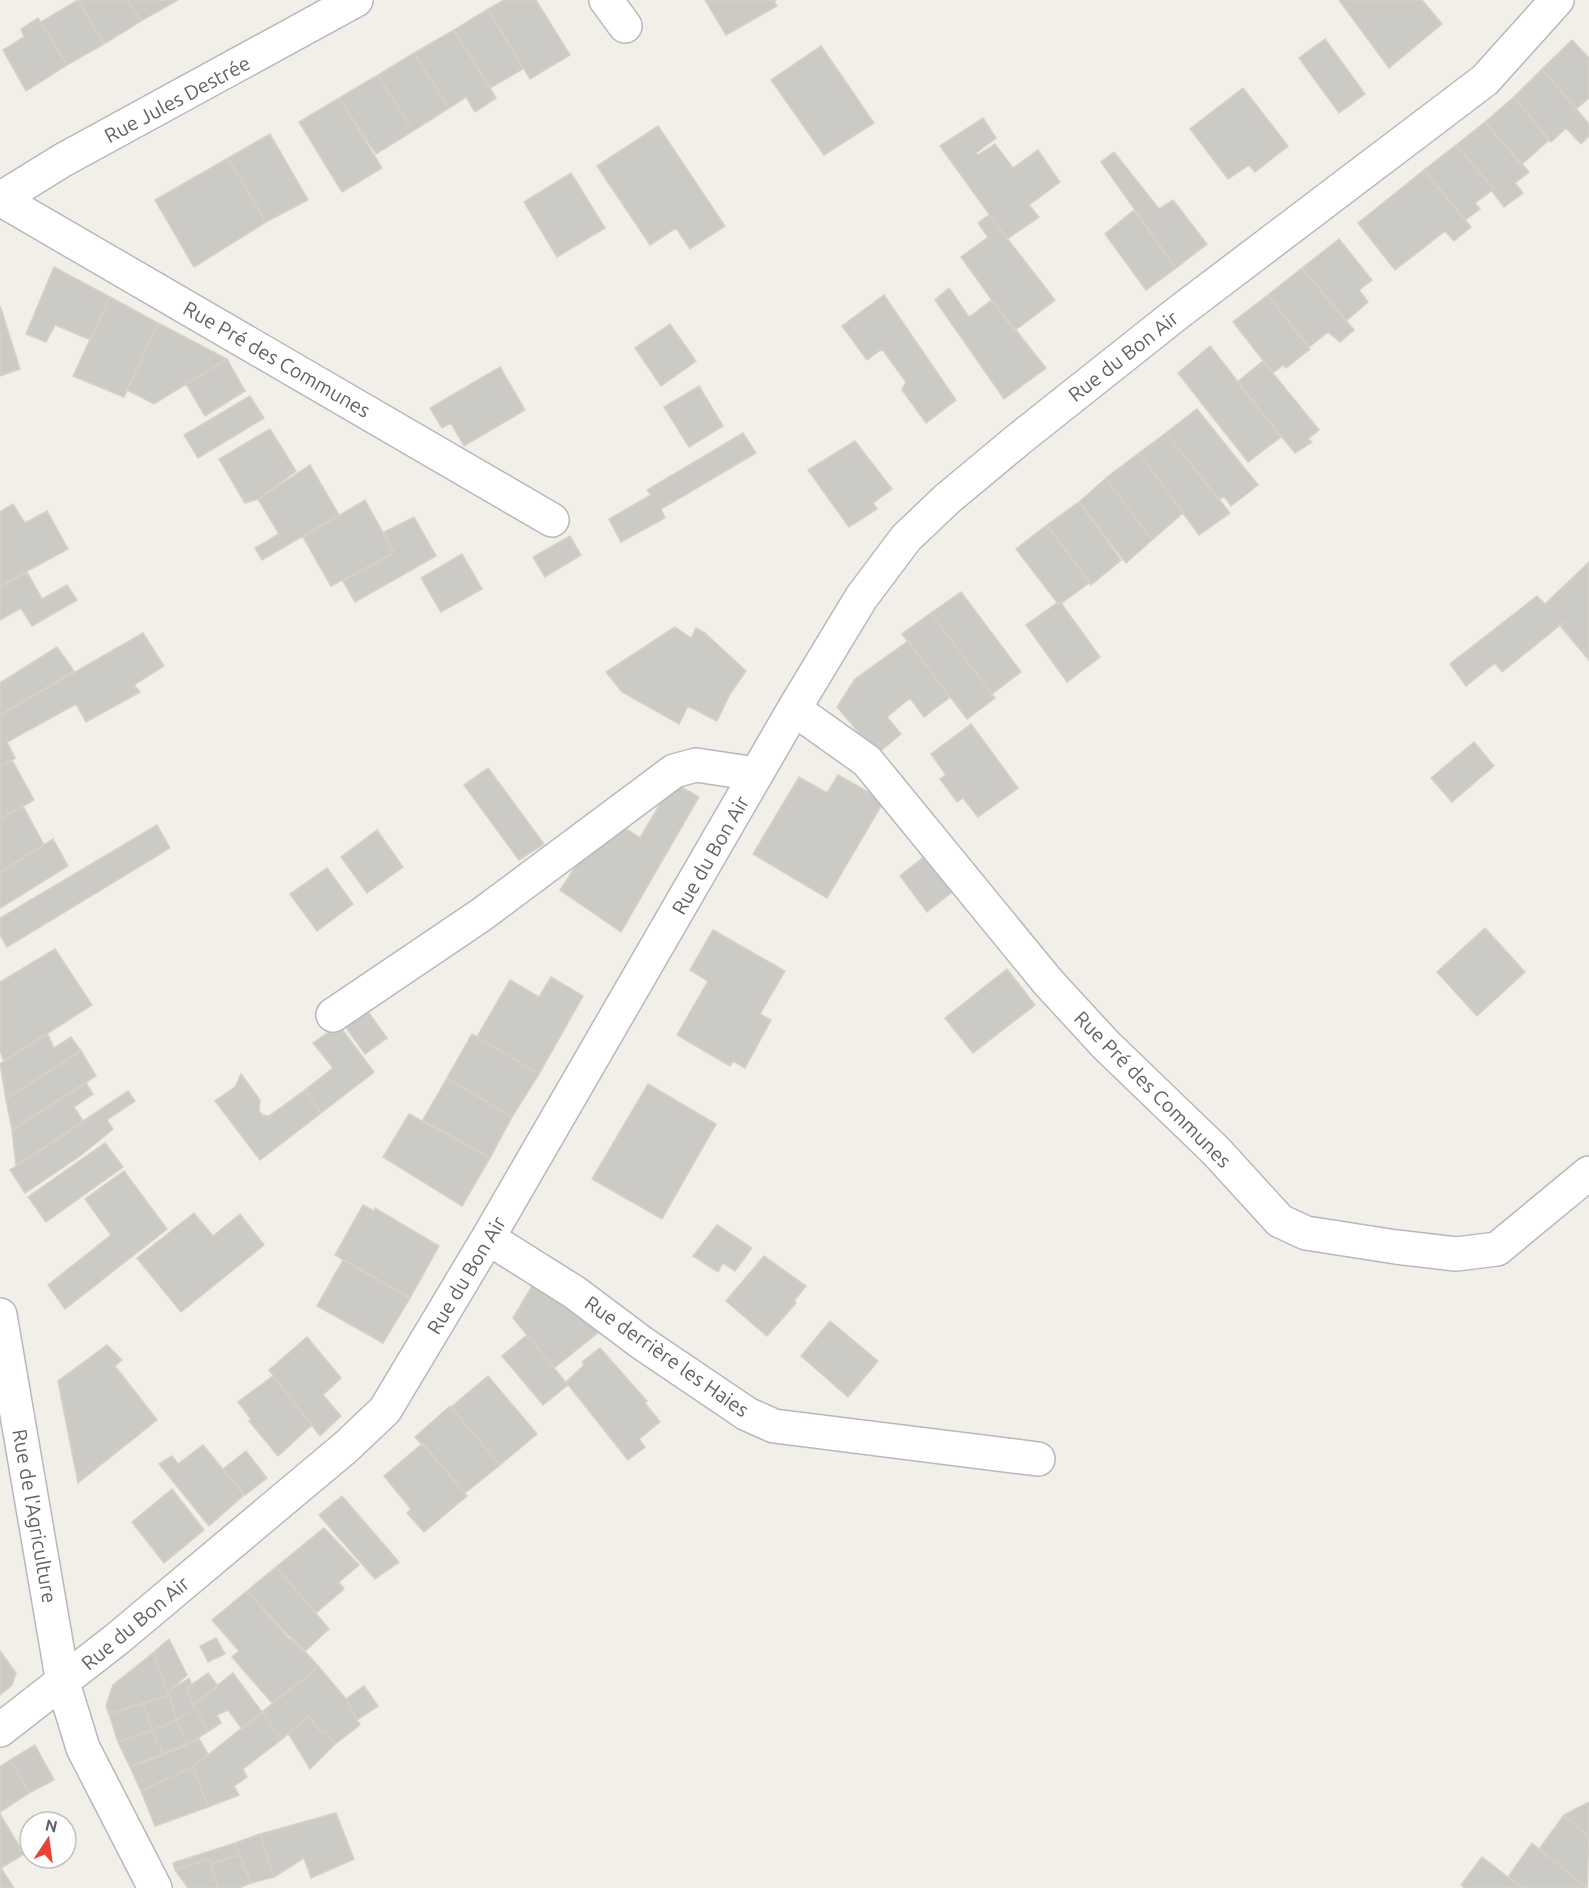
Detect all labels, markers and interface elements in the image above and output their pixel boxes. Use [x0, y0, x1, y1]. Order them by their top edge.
street label: Rue Jules Destrée [100, 51, 254, 147]
street label: Rue Pré des Communes [180, 296, 374, 422]
street label: Rue du Bon Air [1063, 306, 1183, 406]
street label: Rue du Bon Air [667, 791, 753, 918]
street label: Rue Pré des Communes [1070, 1006, 1236, 1172]
street label: Rue du Bon Air [422, 1212, 510, 1338]
street label: Rue derrière les Haies [581, 1291, 753, 1421]
street label: Rue de l'Agriculture [8, 1427, 62, 1605]
street label: Rue du Bon Air [77, 1571, 194, 1675]
north arrow [18, 1810, 78, 1870]
text: N [44, 1815, 59, 1835]

